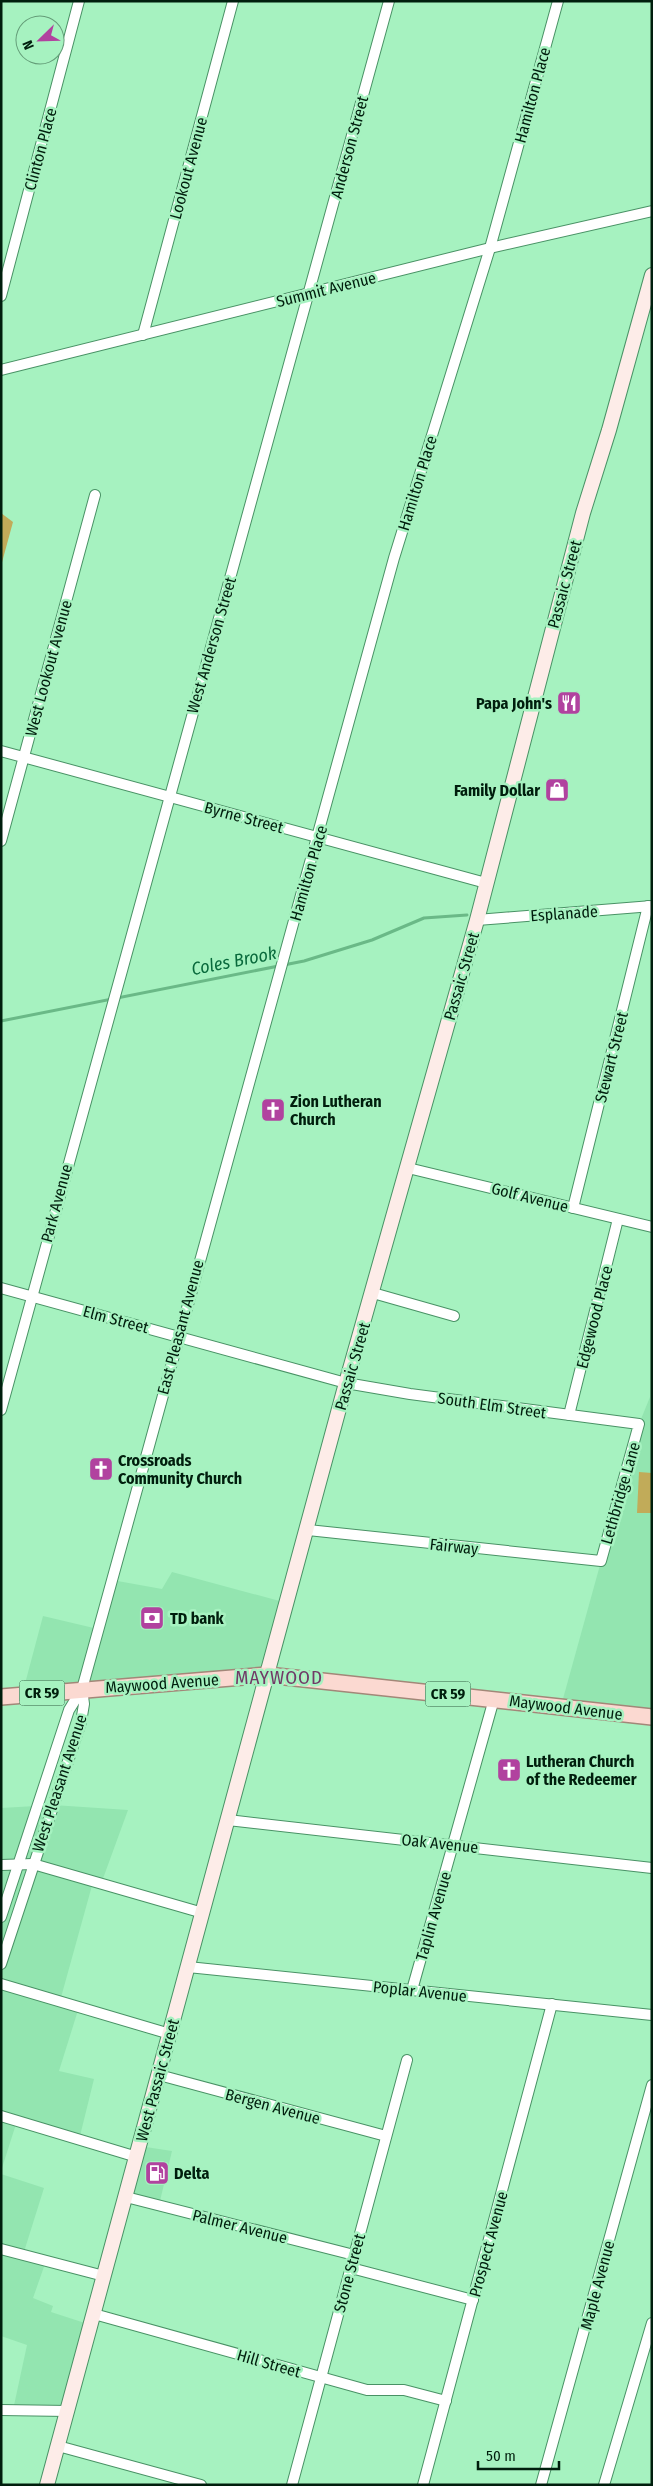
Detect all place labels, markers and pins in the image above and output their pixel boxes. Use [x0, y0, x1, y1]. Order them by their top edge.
restaurant icon: Papa John's [556, 690, 582, 716]
place label: Papa John's [476, 694, 552, 713]
shop icon: Family Dollar [544, 777, 570, 803]
place label: Family Dollar [454, 781, 540, 800]
place label: Zion Lutheran Church [290, 1092, 382, 1129]
church icon: Zion Lutheran Church [260, 1097, 286, 1123]
place label: Crossroads Community Church [118, 1451, 242, 1488]
church icon: Crossroads Community Church [88, 1456, 114, 1482]
bank icon: TD bank [139, 1605, 165, 1631]
place label: TD bank [170, 1609, 225, 1628]
place label: Lutheran Church of the Redeemer [526, 1752, 637, 1789]
church icon: Lutheran Church of the Redeemer [496, 1757, 522, 1783]
fuel station icon: Delta [144, 2160, 170, 2186]
place label: Delta [174, 2164, 209, 2183]

